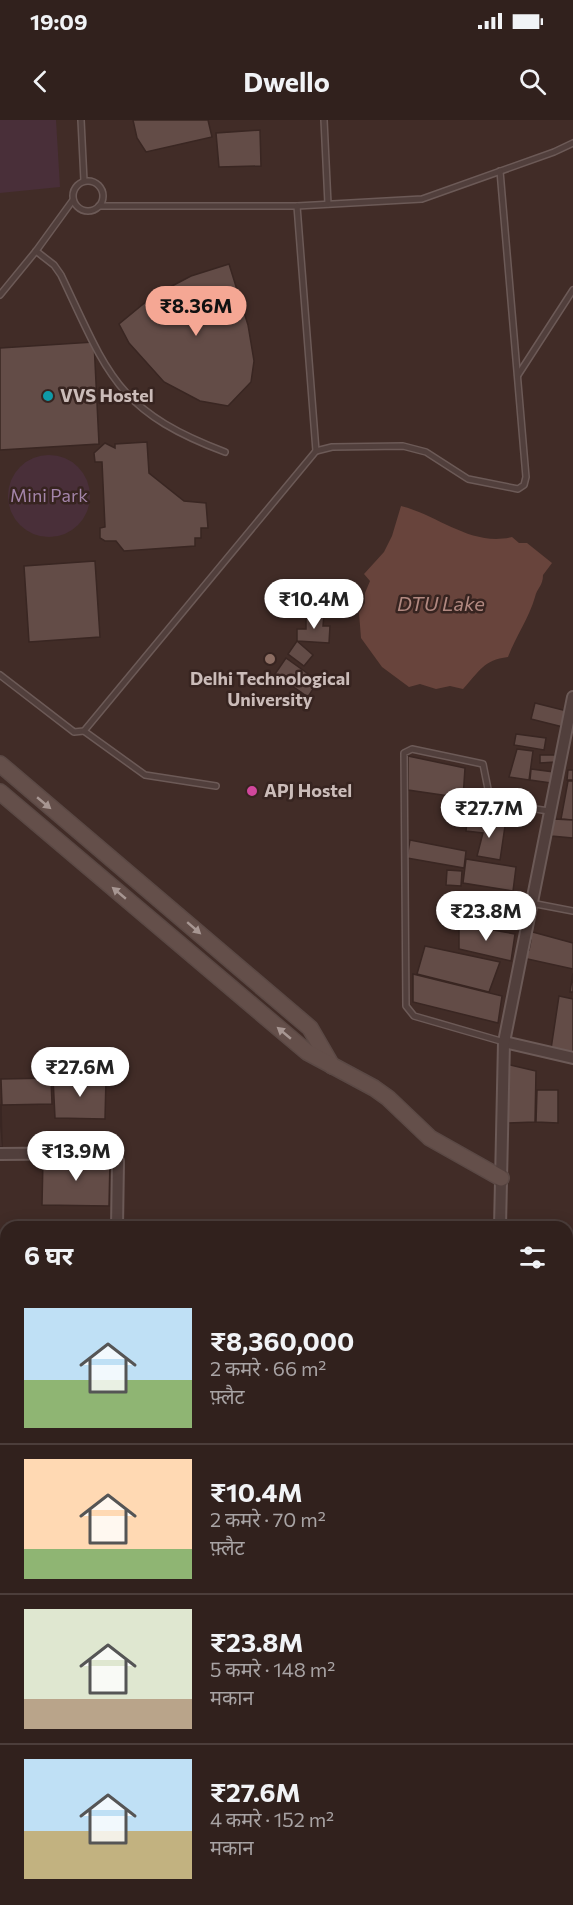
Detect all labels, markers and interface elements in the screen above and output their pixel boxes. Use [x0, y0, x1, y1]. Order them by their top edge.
text: 19:09 [30, 8, 88, 35]
icon: back [24, 65, 57, 98]
text: Dwello [243, 65, 330, 98]
icon: search [516, 65, 549, 98]
pin: ₹8.36M [147, 286, 245, 337]
text: ₹8.36M [159, 293, 233, 317]
place label: VVS Hostel [60, 384, 154, 406]
marker: VVS Hostel [41, 389, 55, 403]
park label: Mini Park [10, 484, 88, 506]
pin: ₹10.4M [265, 579, 363, 630]
text: ₹10.4M [278, 586, 350, 610]
water label: DTU Lake [397, 591, 485, 615]
marker: Delhi Technological University [263, 652, 277, 666]
place label: Delhi Technological University [190, 667, 350, 710]
place label: APJ Hostel [264, 779, 352, 801]
marker: APJ Hostel [245, 784, 259, 798]
pin: ₹27.7M [440, 788, 538, 839]
text: ₹27.7M [455, 795, 523, 819]
one-way arrow [36, 796, 52, 809]
one-way arrow [111, 887, 127, 900]
pin: ₹23.8M [437, 891, 535, 942]
text: ₹23.8M [450, 898, 522, 922]
one-way arrow [186, 921, 201, 934]
one-way arrow [277, 1027, 292, 1040]
pin: ₹27.6M [31, 1047, 129, 1098]
text: ₹27.6M [45, 1054, 115, 1078]
pin: ₹13.9M [27, 1131, 125, 1182]
text: ₹13.9M [41, 1138, 111, 1162]
text: 6 घर [24, 1239, 73, 1270]
icon: filters [516, 1241, 549, 1274]
text: ₹8,360,000 [210, 1325, 354, 1356]
icon: home [72, 1332, 144, 1404]
text: 2 कमरे · 66 m² [210, 1356, 326, 1380]
text: फ़्लैट [210, 1384, 245, 1408]
text: ₹10.4M [210, 1476, 302, 1507]
icon: home [72, 1483, 144, 1555]
text: 2 कमरे · 70 m² [210, 1507, 326, 1531]
text: फ़्लैट [210, 1535, 245, 1559]
text: ₹23.8M [210, 1626, 303, 1657]
icon: home [72, 1633, 144, 1705]
text: 5 कमरे · 148 m² [210, 1657, 335, 1681]
text: मकान [210, 1685, 254, 1709]
text: ₹27.6M [210, 1776, 301, 1807]
icon: home [72, 1783, 144, 1855]
text: 4 कमरे · 152 m² [210, 1807, 334, 1831]
text: मकान [210, 1835, 254, 1859]

